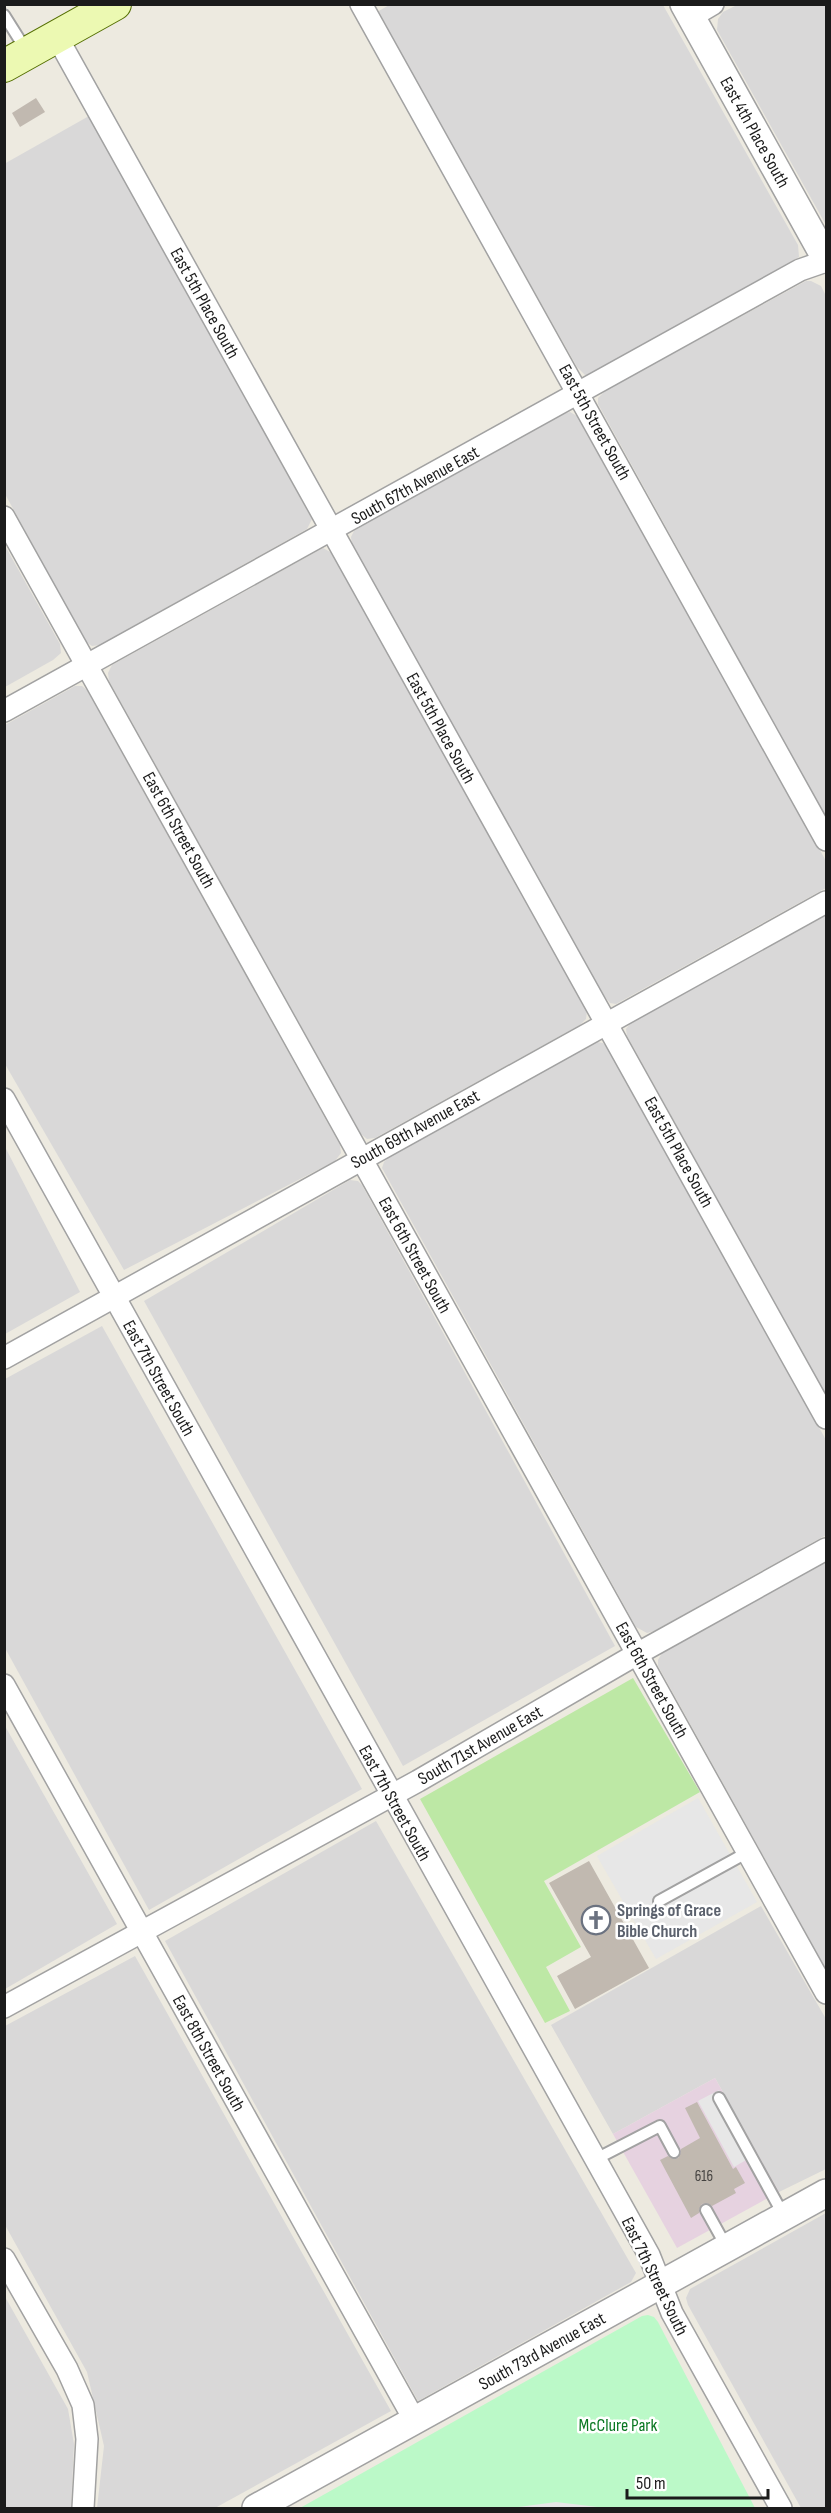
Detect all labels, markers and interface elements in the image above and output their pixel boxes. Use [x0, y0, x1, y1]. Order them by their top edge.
street label: East 4th Place South [715, 73, 794, 191]
street label: East 5th Place South [166, 244, 244, 362]
street label: East 5th Street South [554, 361, 635, 484]
street label: South 67th Avenue East [348, 441, 483, 529]
street label: East 5th Place South [402, 669, 480, 787]
street label: East 6th Street South [138, 768, 219, 892]
street label: South 69th Avenue East [347, 1085, 484, 1173]
street label: East 5th Place South [640, 1093, 718, 1211]
street label: East 6th Street South [374, 1193, 455, 1317]
street label: East 7th Street South [118, 1317, 199, 1440]
street label: East 6th Street South [611, 1618, 692, 1742]
street label: South 71st Avenue East [414, 1701, 547, 1790]
street label: East 7th Street South [354, 1742, 435, 1865]
place label: Springs of Grace Bible Church [617, 1900, 721, 1942]
church icon: Springs of Grace Bible Church [580, 1904, 612, 1936]
street label: East 8th Street South [168, 1991, 249, 2115]
house number: 616 [695, 2167, 713, 2186]
street label: East 7th Street South [617, 2214, 692, 2339]
street label: South 73rd Avenue East [475, 2308, 610, 2395]
park label: McClure Park [579, 2415, 658, 2436]
scale bar [627, 2462, 768, 2500]
text: 50 m [636, 2473, 666, 2494]

